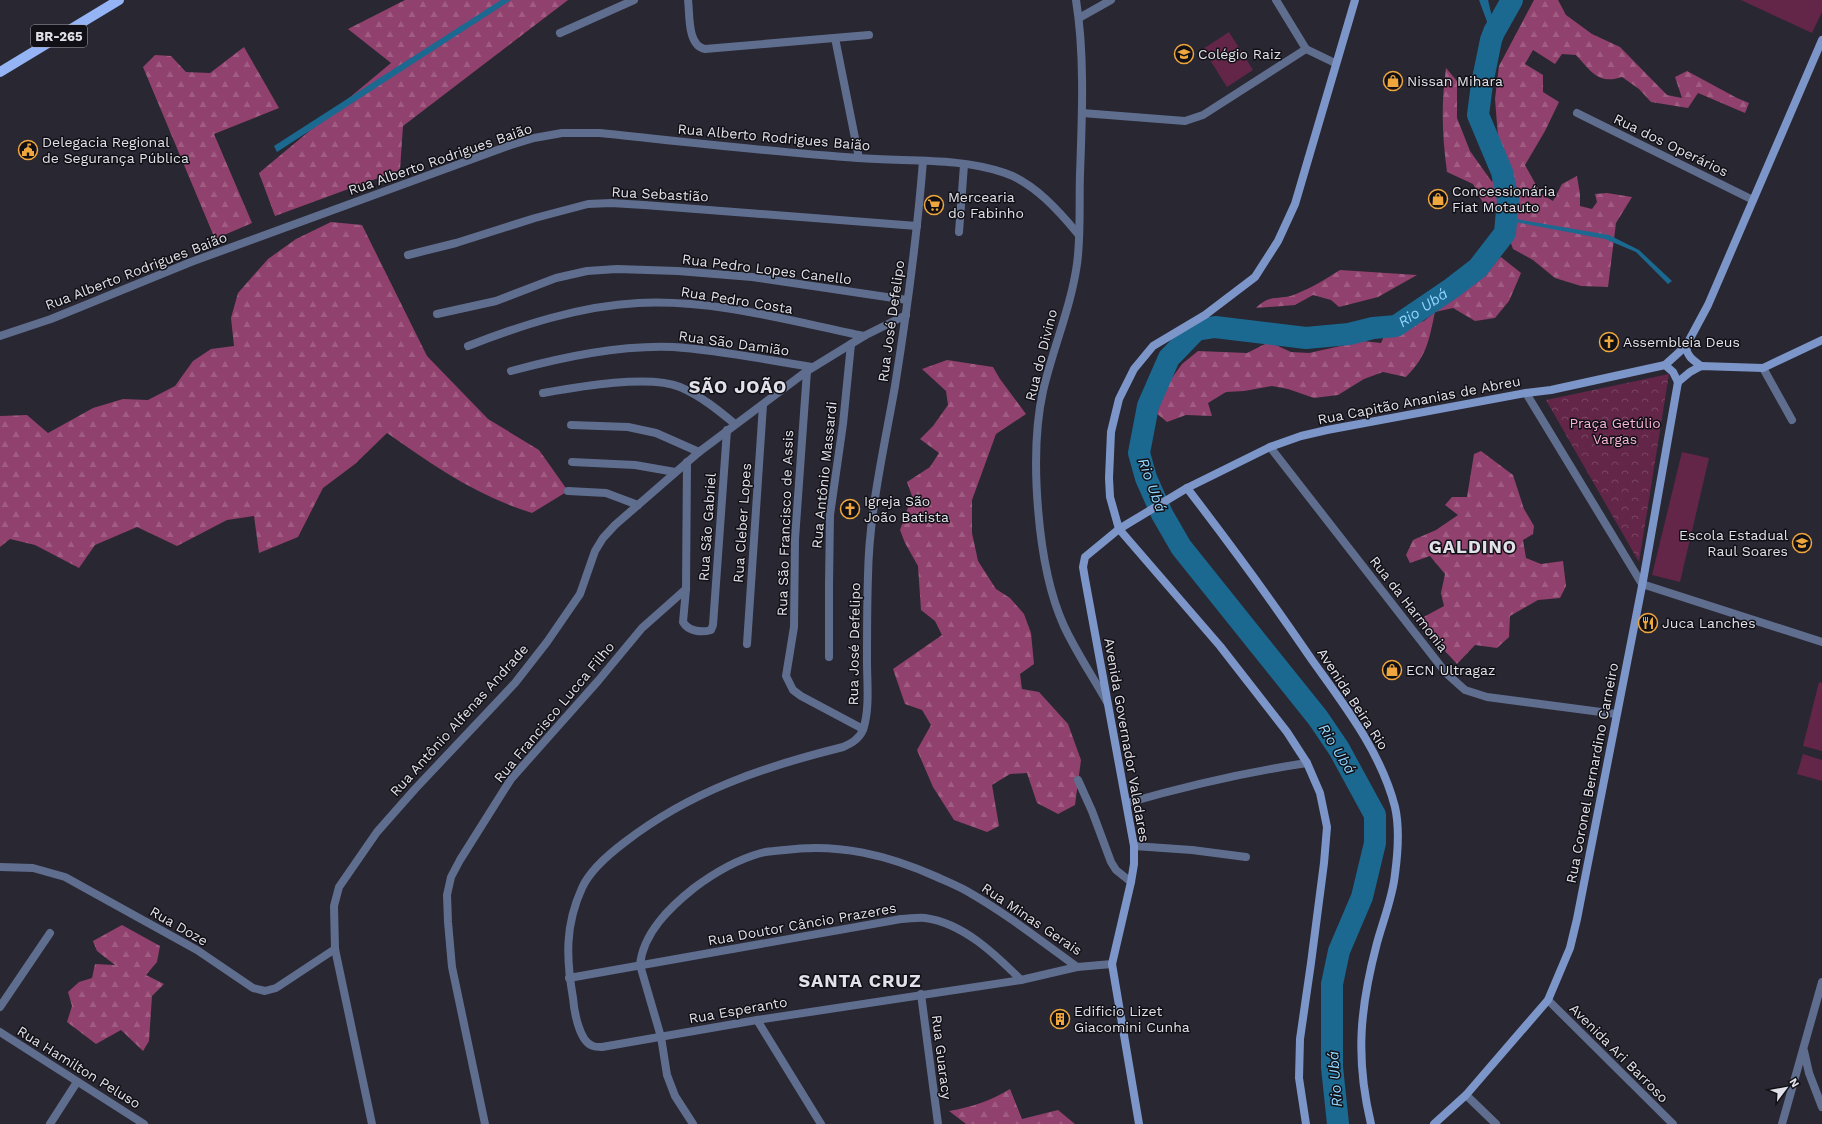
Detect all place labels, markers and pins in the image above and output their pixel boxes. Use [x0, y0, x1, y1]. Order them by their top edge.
school or university icon: Colégio Raiz [1173, 43, 1195, 65]
place label: Colégio Raiz [1198, 46, 1281, 62]
shop icon: Nissan Mihara [1382, 70, 1404, 92]
place label: Nissan Mihara [1407, 73, 1503, 89]
place label: Delegacia Regional de Segurança Pública [42, 134, 189, 166]
public building icon: Delegacia Regional de Segurança Pública [17, 139, 39, 161]
place label: Concessionária Fiat Motauto [1452, 183, 1555, 215]
shop icon: Concessionária Fiat Motauto [1427, 188, 1449, 210]
place label: Mercearia do Fabinho [948, 189, 1024, 221]
supermarket icon: Mercearia do Fabinho [923, 194, 945, 216]
church icon: Assembleia Deus [1598, 331, 1620, 353]
place label: Assembleia Deus [1623, 334, 1740, 350]
place label: Igreja São João Batista [864, 493, 949, 525]
church icon: Igreja São João Batista [839, 498, 861, 520]
place label: Escola Estadual Raul Soares [1679, 527, 1789, 559]
school or university icon: Escola Estadual Raul Soares [1791, 532, 1813, 554]
restaurant icon: Juca Lanches [1637, 612, 1659, 634]
place label: Juca Lanches [1662, 615, 1756, 631]
shop icon: ECN Ultragaz [1381, 659, 1403, 681]
place label: ECN Ultragaz [1406, 662, 1495, 678]
place label: Edificio Lizet Giacomini Cunha [1074, 1003, 1190, 1035]
building icon: Edificio Lizet Giacomini Cunha [1049, 1008, 1071, 1030]

